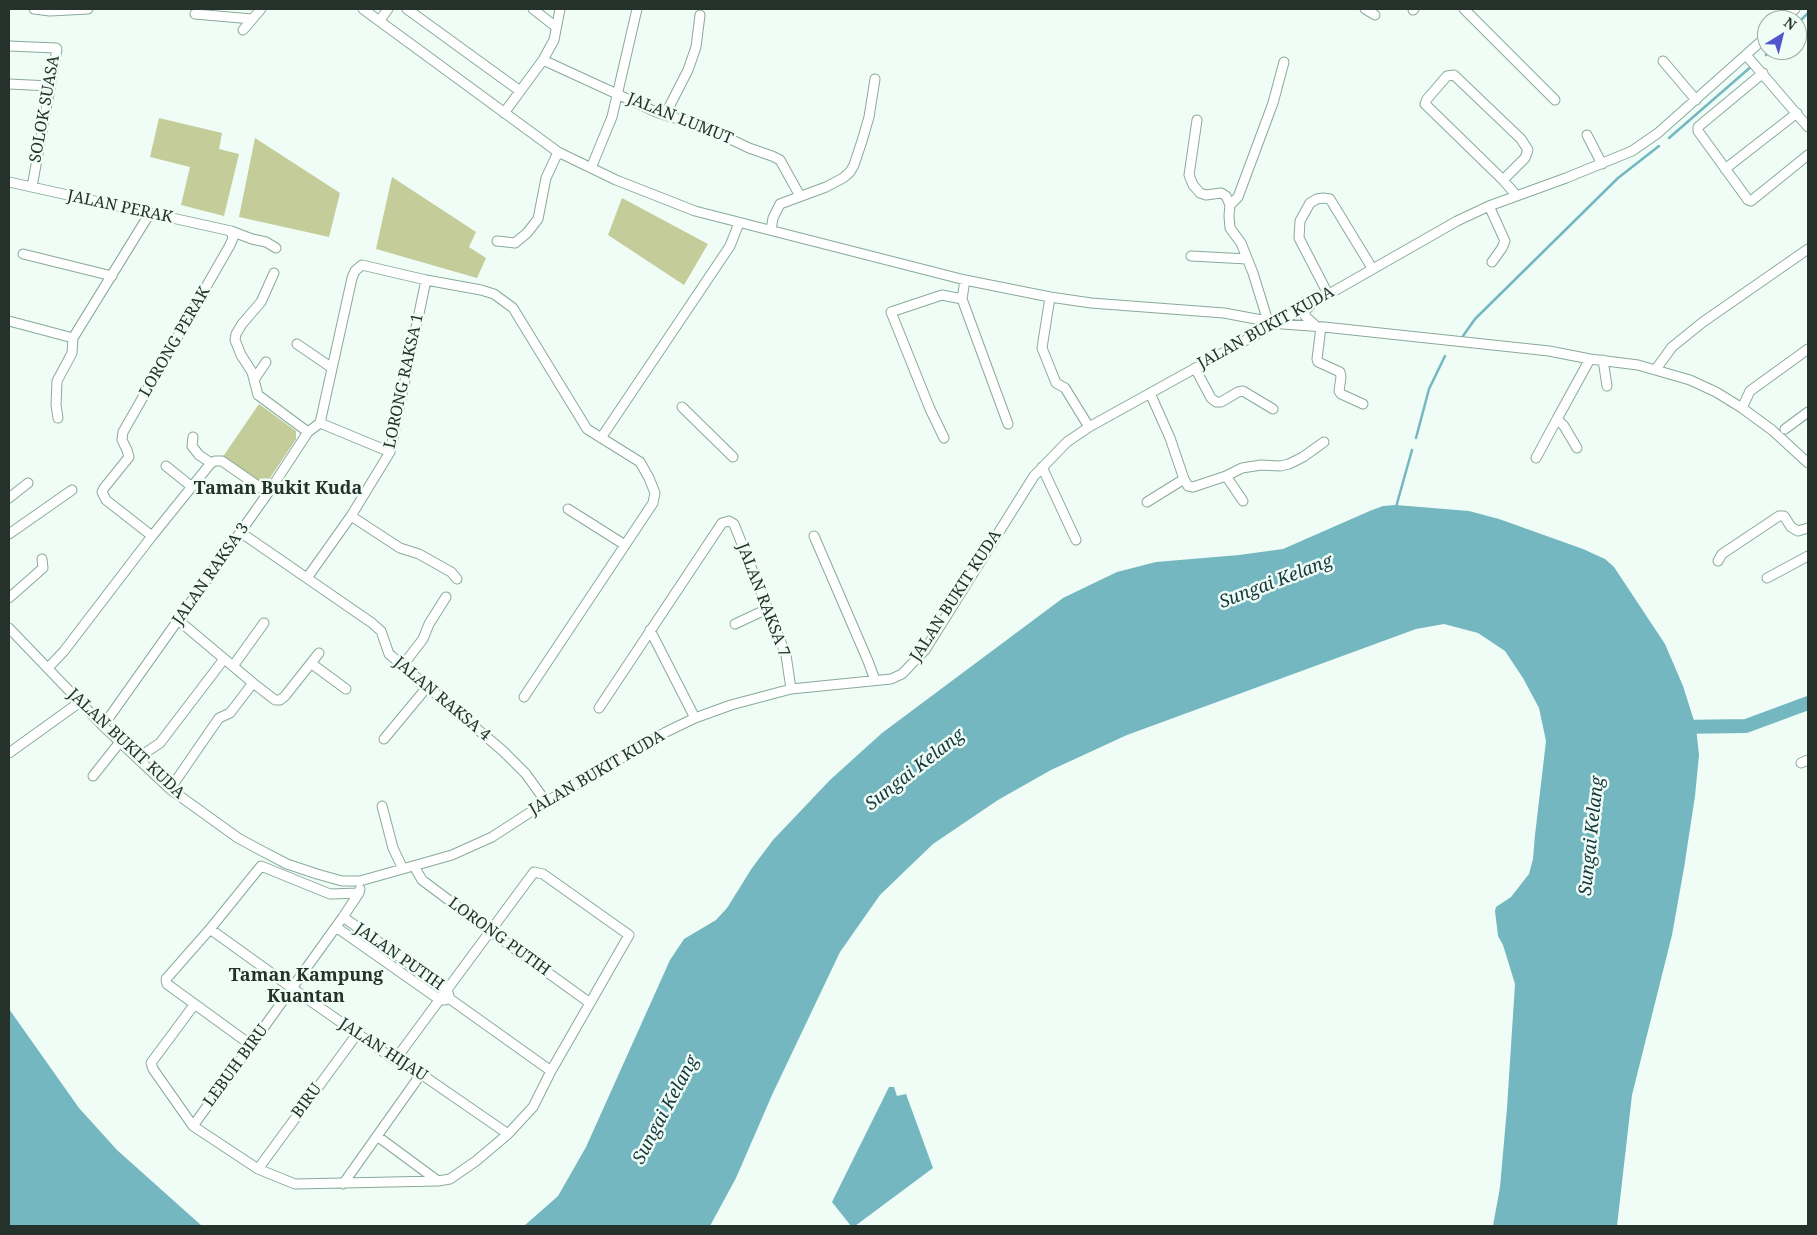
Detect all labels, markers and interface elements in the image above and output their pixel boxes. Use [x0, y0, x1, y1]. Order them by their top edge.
north arrow [1757, 10, 1807, 60]
text: N [1780, 12, 1801, 34]
street label: SOLOK SUASA [26, 54, 64, 164]
street label: JALAN LUMUT [624, 89, 736, 149]
street label: JALAN PERAK [66, 186, 174, 228]
street label: LORONG PERAK [136, 283, 214, 401]
street label: JALAN BUKIT KUDA [1195, 283, 1337, 373]
street label: LORONG RAKSA 1 [380, 312, 428, 450]
district label: Taman Bukit Kuda [194, 478, 362, 500]
street label: JALAN RAKSA 3 [169, 519, 253, 629]
street label: JALAN BUKIT KUDA [906, 527, 1006, 665]
street label: JALAN RAKSA 7 [732, 540, 794, 660]
water label: Sungai Kelang [1216, 550, 1336, 614]
street label: JALAN RAKSA 4 [390, 653, 494, 745]
street label: JALAN BUKIT KUDA [64, 685, 188, 803]
water label: Sungai Kelang [861, 725, 969, 815]
street label: JALAN BUKIT KUDA [526, 726, 668, 820]
water label: Sungai Kelang [1575, 775, 1609, 897]
street label: LORONG PUTIH [444, 894, 554, 980]
street label: JALAN PUTIH [351, 919, 447, 995]
district label: Taman Kampung Kuantan [229, 965, 383, 1008]
street label: JALAN HIJAU [335, 1014, 431, 1086]
street label: LEBUH BIRU [200, 1021, 272, 1111]
water label: Sungai Kelang [628, 1052, 704, 1168]
street label: BIRU [288, 1080, 326, 1122]

